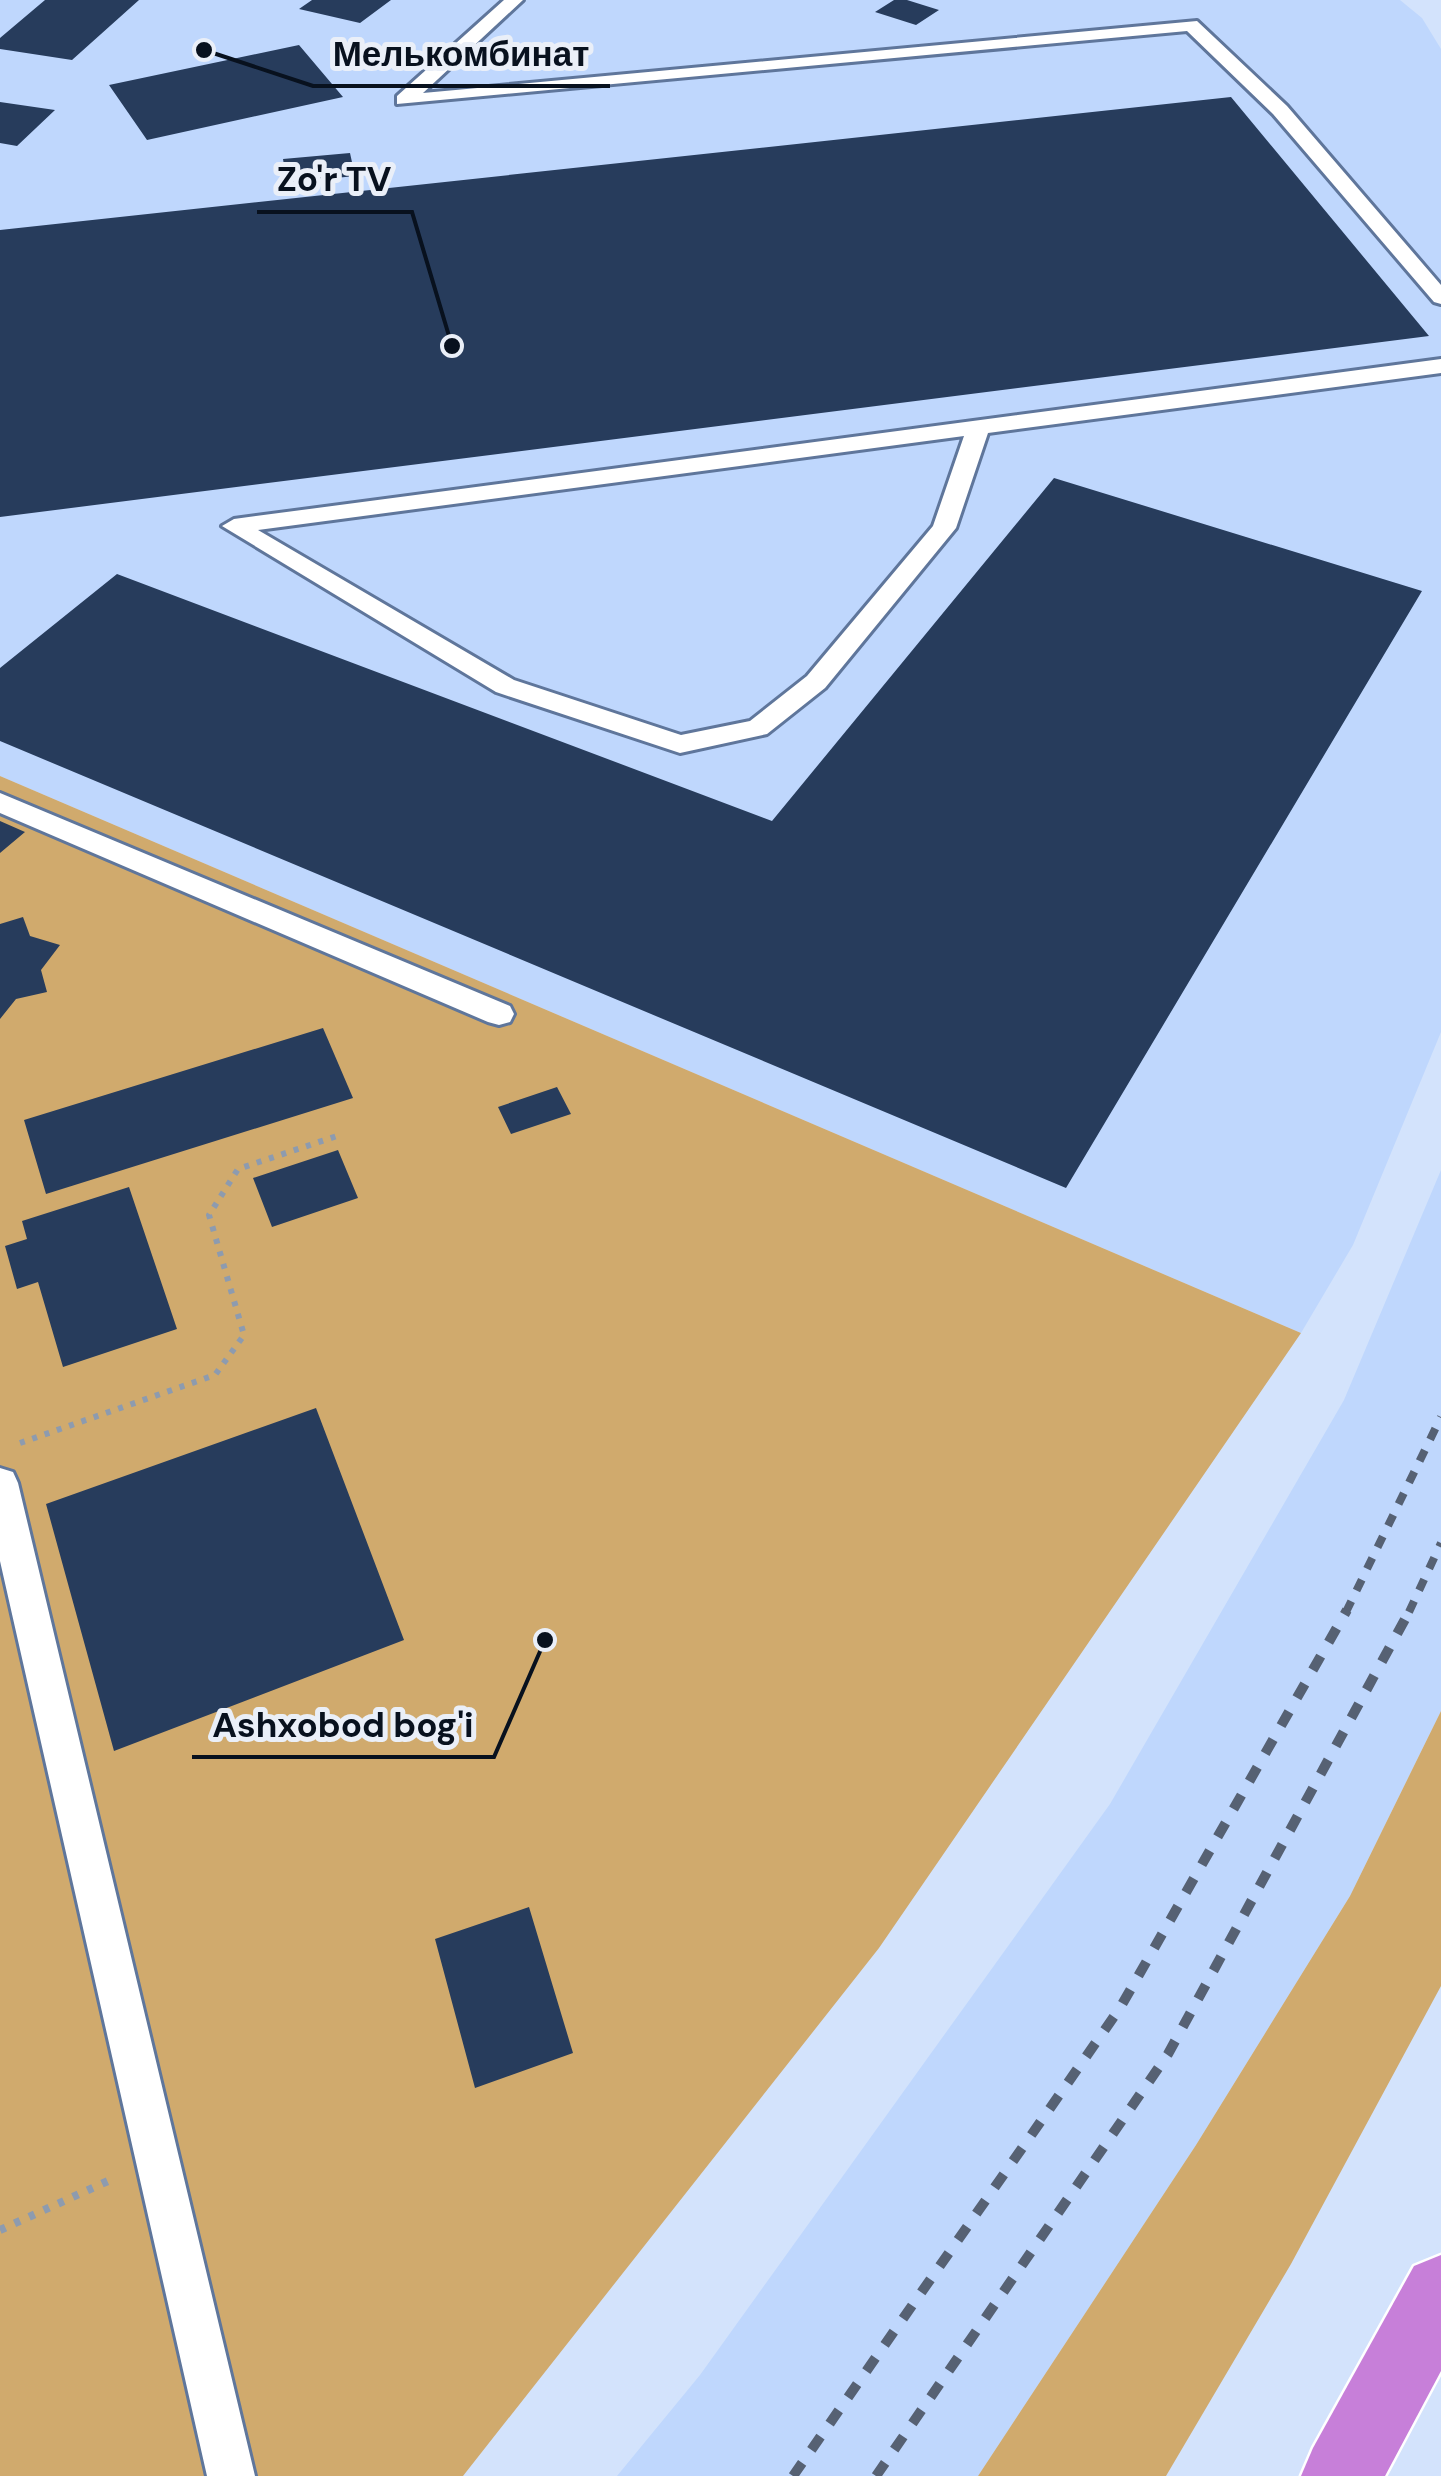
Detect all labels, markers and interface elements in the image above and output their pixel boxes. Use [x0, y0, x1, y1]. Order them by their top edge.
callout: Мелькомбинат [313, 21, 610, 86]
text: Мелькомбинат [333, 31, 589, 77]
callout: Zo'r TV [257, 147, 412, 212]
text: Zo'r TV [277, 156, 392, 202]
callout: Ashxobod bog'i [192, 1692, 494, 1757]
text: Ashxobod bog'i [212, 1702, 474, 1748]

